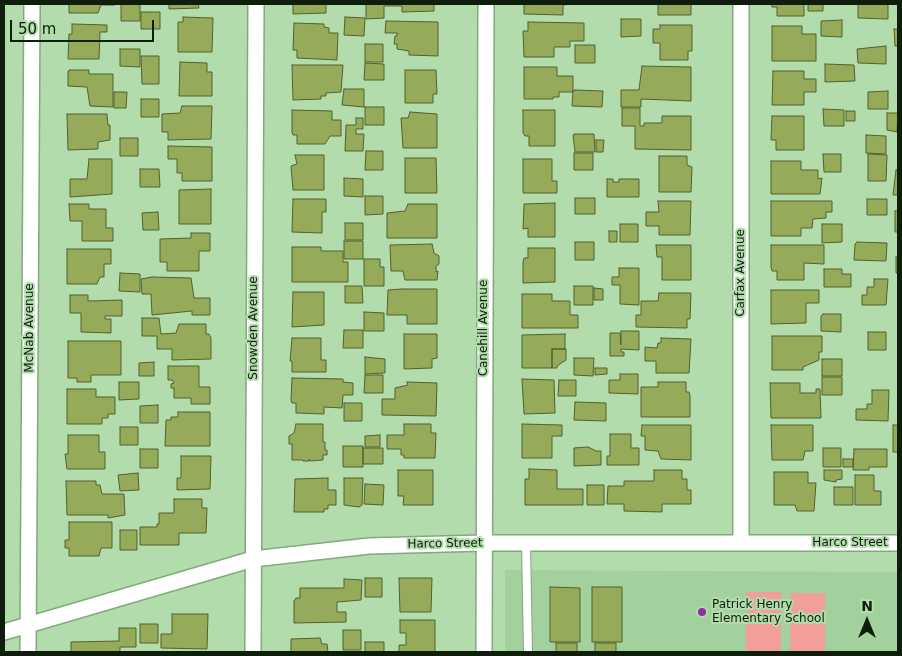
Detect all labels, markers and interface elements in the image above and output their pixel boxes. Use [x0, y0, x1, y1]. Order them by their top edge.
scale bar [12, 10, 156, 42]
text: 50 m [18, 20, 56, 38]
street label: Carfax Avenue [734, 229, 748, 317]
street label: Snowden Avenue [247, 276, 261, 380]
street label: Canehill Avenue [477, 280, 491, 376]
street label: McNab Avenue [23, 283, 37, 373]
street label: Harco Street [407, 536, 483, 552]
street label: Harco Street [812, 536, 888, 550]
north arrow [842, 596, 892, 646]
place label: Patrick Henry Elementary School [712, 598, 825, 626]
text: N [861, 598, 873, 614]
marker: Patrick Henry Elementary School [696, 606, 708, 618]

